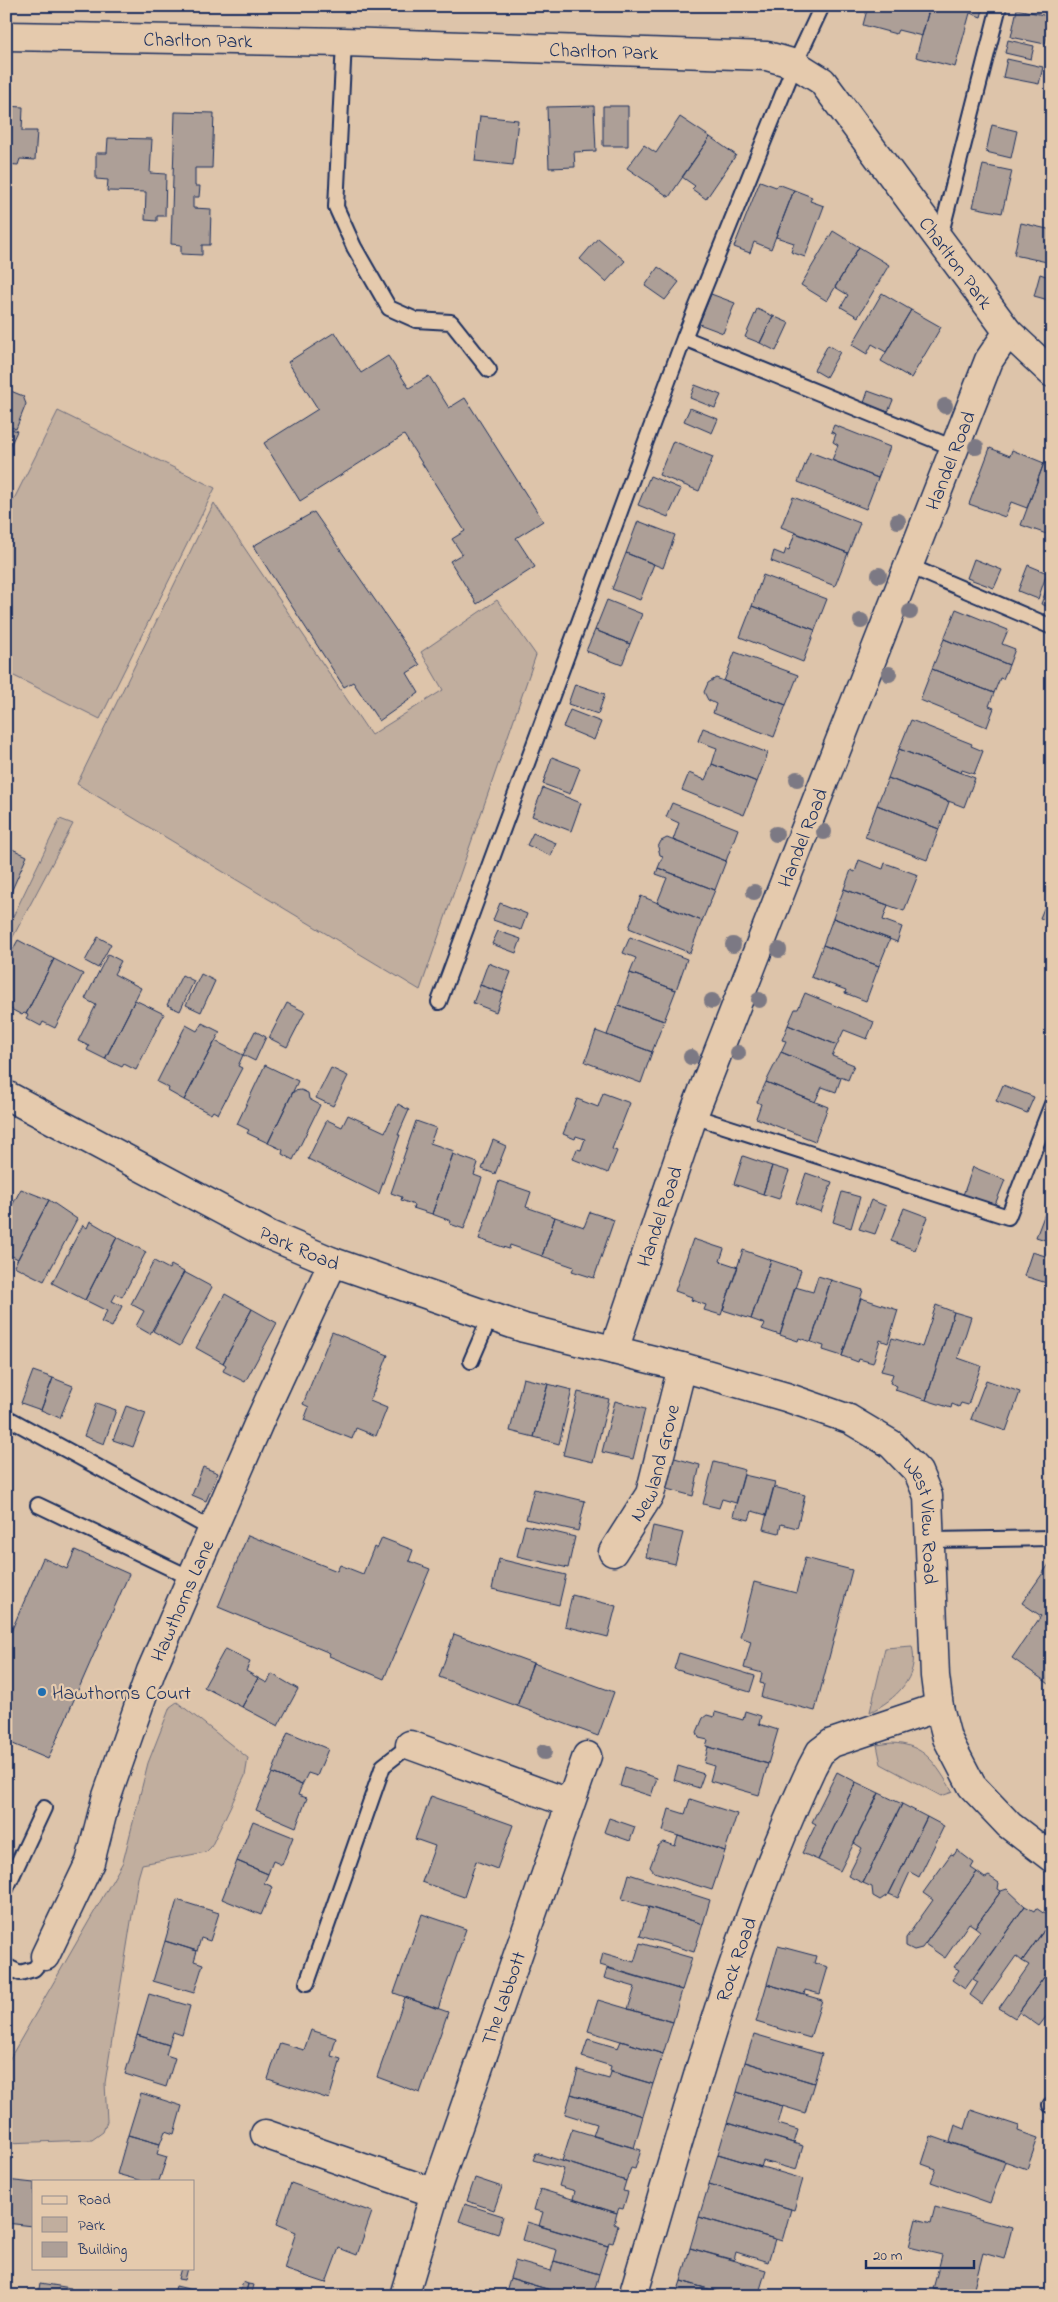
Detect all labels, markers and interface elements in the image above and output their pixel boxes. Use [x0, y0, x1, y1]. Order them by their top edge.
street label: Charlton Park [143, 26, 253, 57]
street label: Charlton Park [549, 37, 659, 69]
street label: Charlton Park [910, 211, 999, 316]
street label: Handel Road [919, 407, 985, 515]
street label: Handel Road [772, 785, 837, 892]
street label: Handel Road [631, 1163, 692, 1271]
street label: Park Road [253, 1220, 343, 1280]
street label: Newland Grove [624, 1402, 689, 1528]
street label: West View Road [894, 1452, 943, 1585]
street label: Hawthorns Lane [145, 1536, 223, 1667]
place label: Hawthorns Court [52, 1680, 191, 1709]
marker: Hawthorns Court [36, 1686, 48, 1698]
street label: Rock Road [710, 1914, 766, 2006]
street label: The Labbott [475, 1948, 535, 2050]
legend [32, 2180, 195, 2270]
text: Road [78, 2189, 111, 2211]
text: Park [78, 2215, 106, 2237]
scale bar [866, 2237, 973, 2269]
text: Building [77, 2239, 127, 2262]
text: 20 m [873, 2245, 903, 2267]

